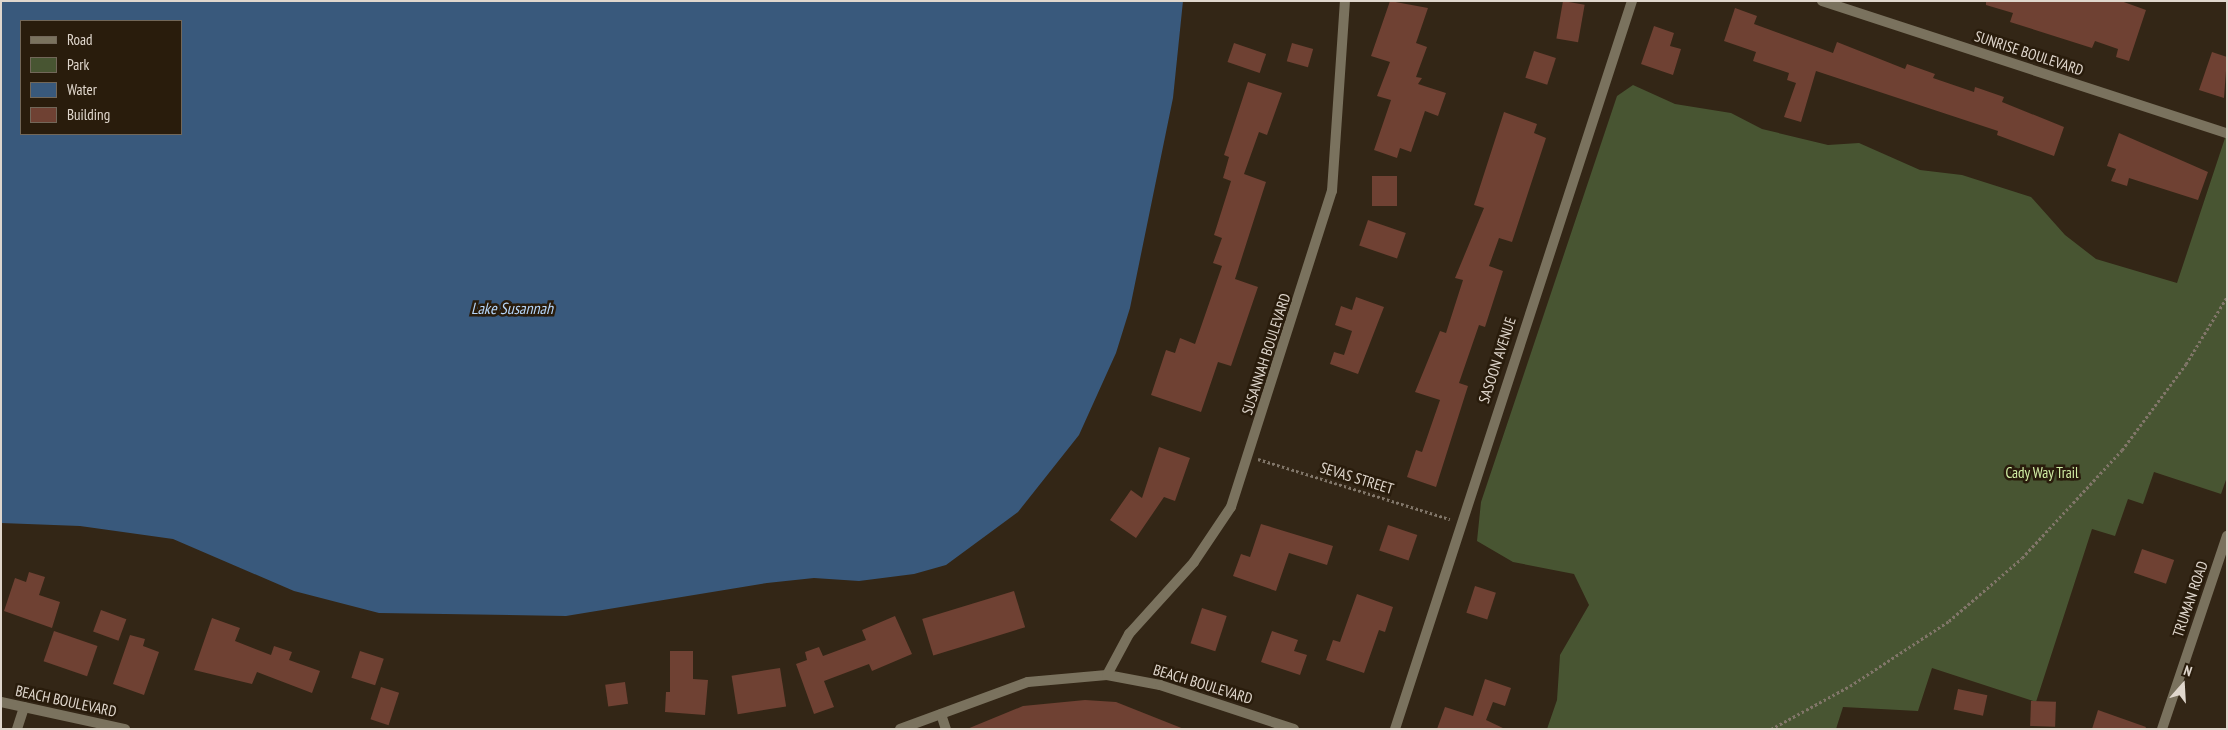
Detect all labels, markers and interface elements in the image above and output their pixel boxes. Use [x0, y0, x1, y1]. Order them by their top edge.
legend [20, 20, 182, 135]
street label: SUNRISE BOULEVARD [1972, 27, 2086, 79]
text: Road [67, 30, 93, 49]
text: Park [67, 55, 89, 74]
text: Water [67, 80, 97, 99]
text: Building [67, 105, 110, 124]
street label: SUSANNAH BOULEVARD [1238, 291, 1294, 417]
water label: Lake Susannah [471, 298, 553, 318]
street label: SASOON AVENUE [1475, 314, 1519, 406]
street label: SEVAS STREET [1318, 458, 1396, 498]
park label: Cady Way Trail [2005, 464, 2079, 482]
street label: TRUMAN ROAD [2169, 559, 2211, 639]
street label: BEACH BOULEVARD [1151, 660, 1255, 708]
north arrow [2158, 660, 2208, 710]
text: N [2181, 661, 2194, 681]
street label: BEACH BOULEVARD [14, 682, 118, 720]

